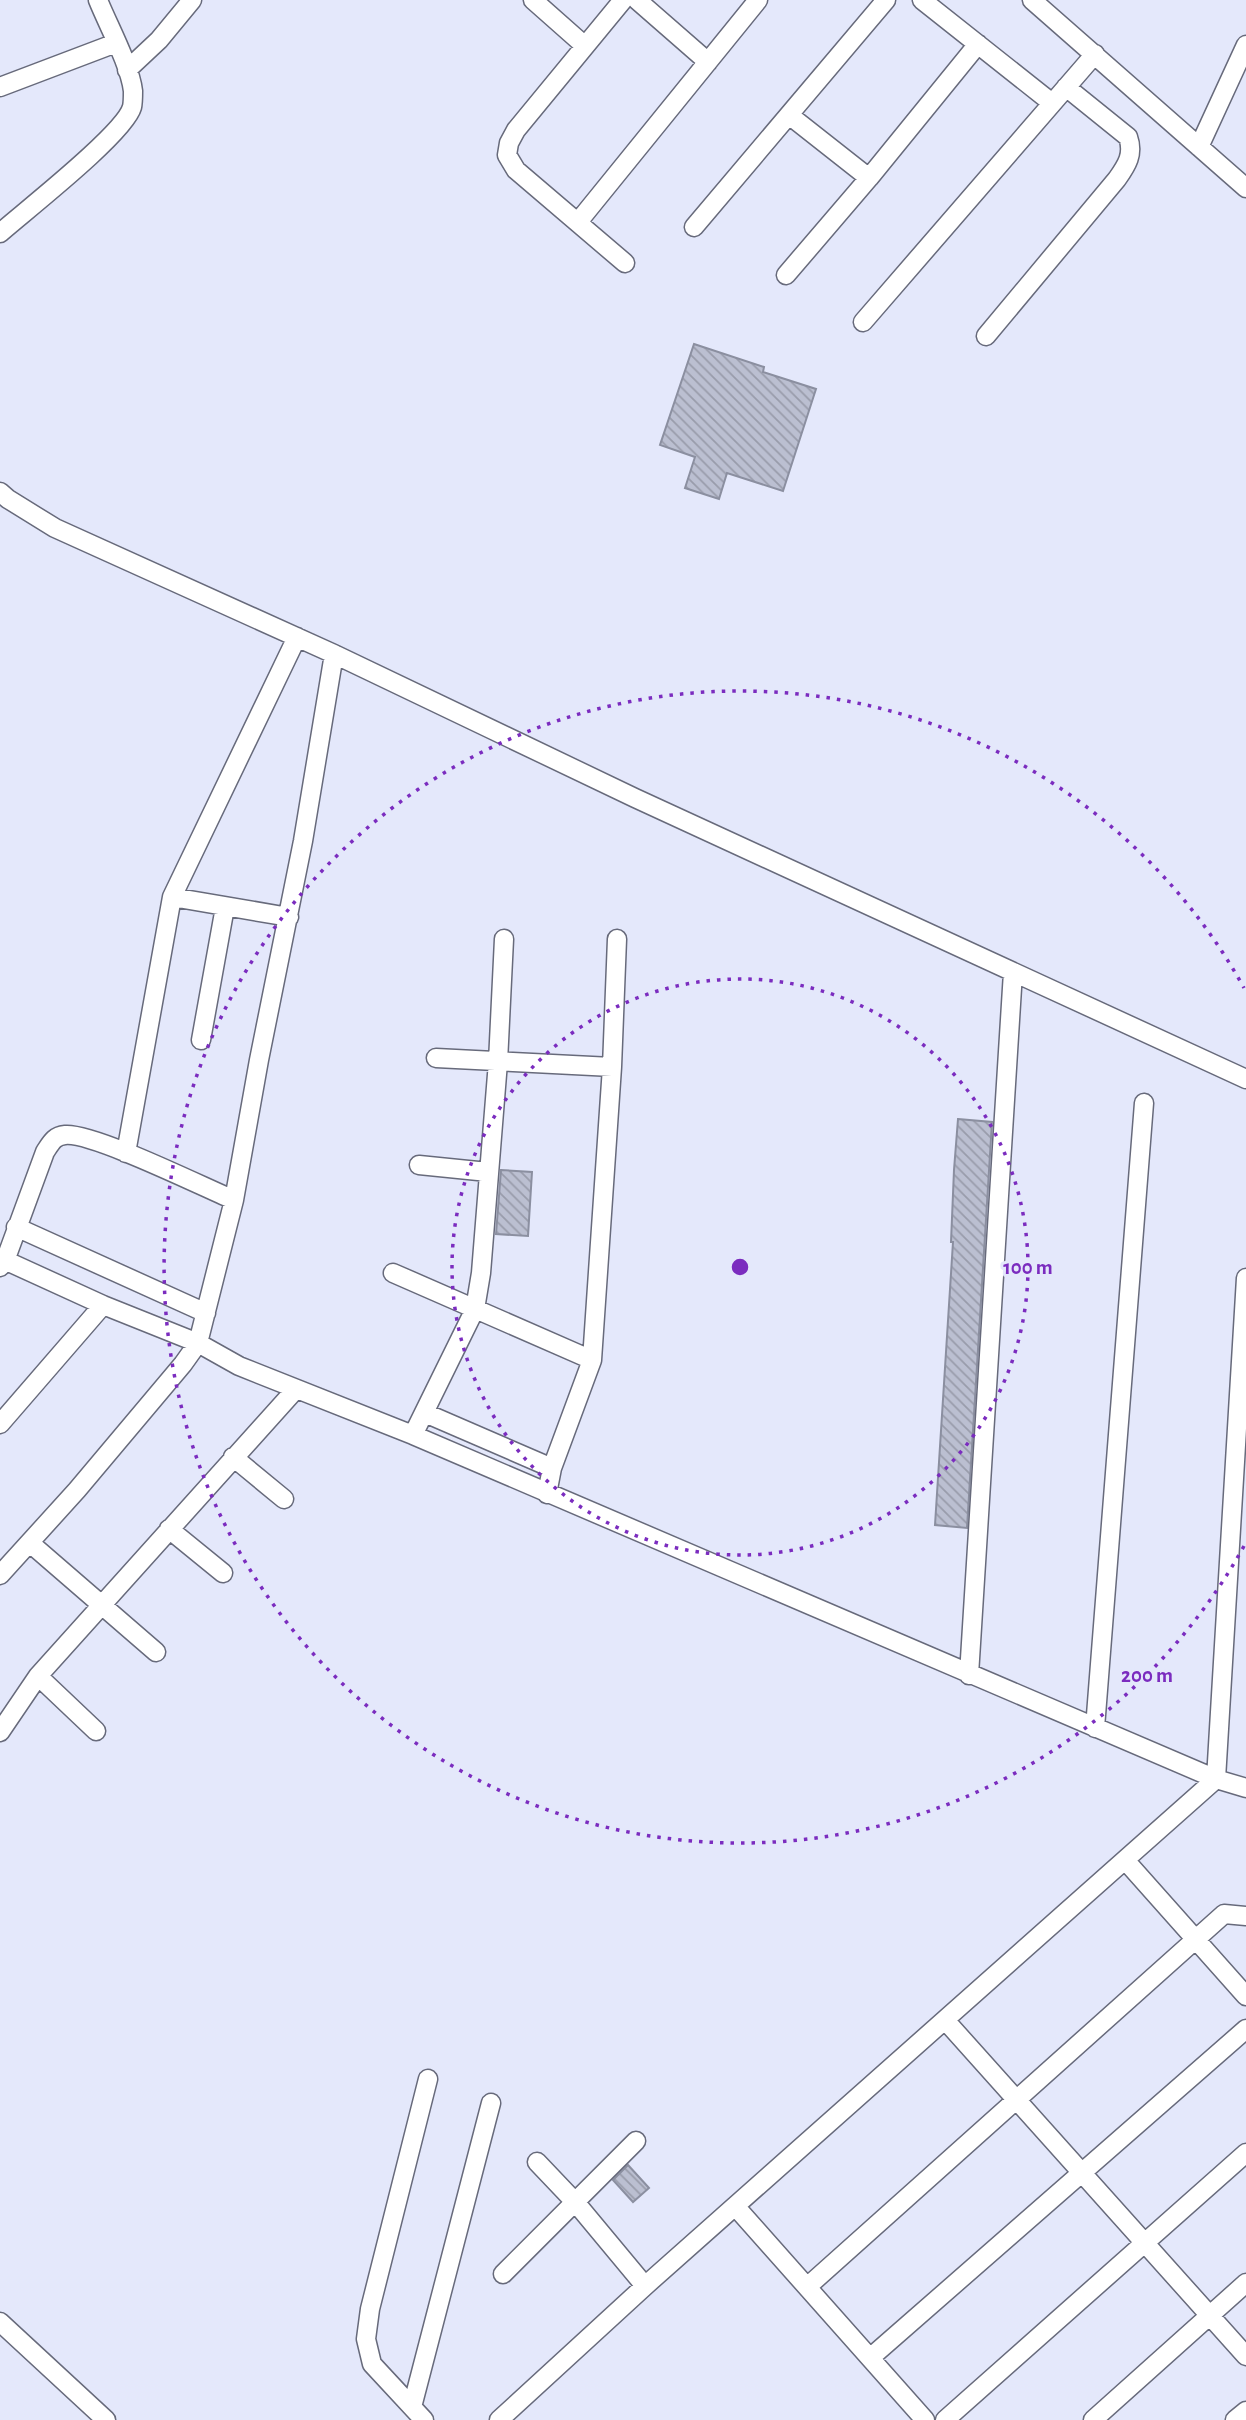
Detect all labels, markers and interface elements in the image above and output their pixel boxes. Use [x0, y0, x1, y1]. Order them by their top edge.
centre of rings [728, 1255, 752, 1279]
text: 100 m [1003, 1257, 1053, 1278]
text: 200 m [1121, 1665, 1173, 1686]

